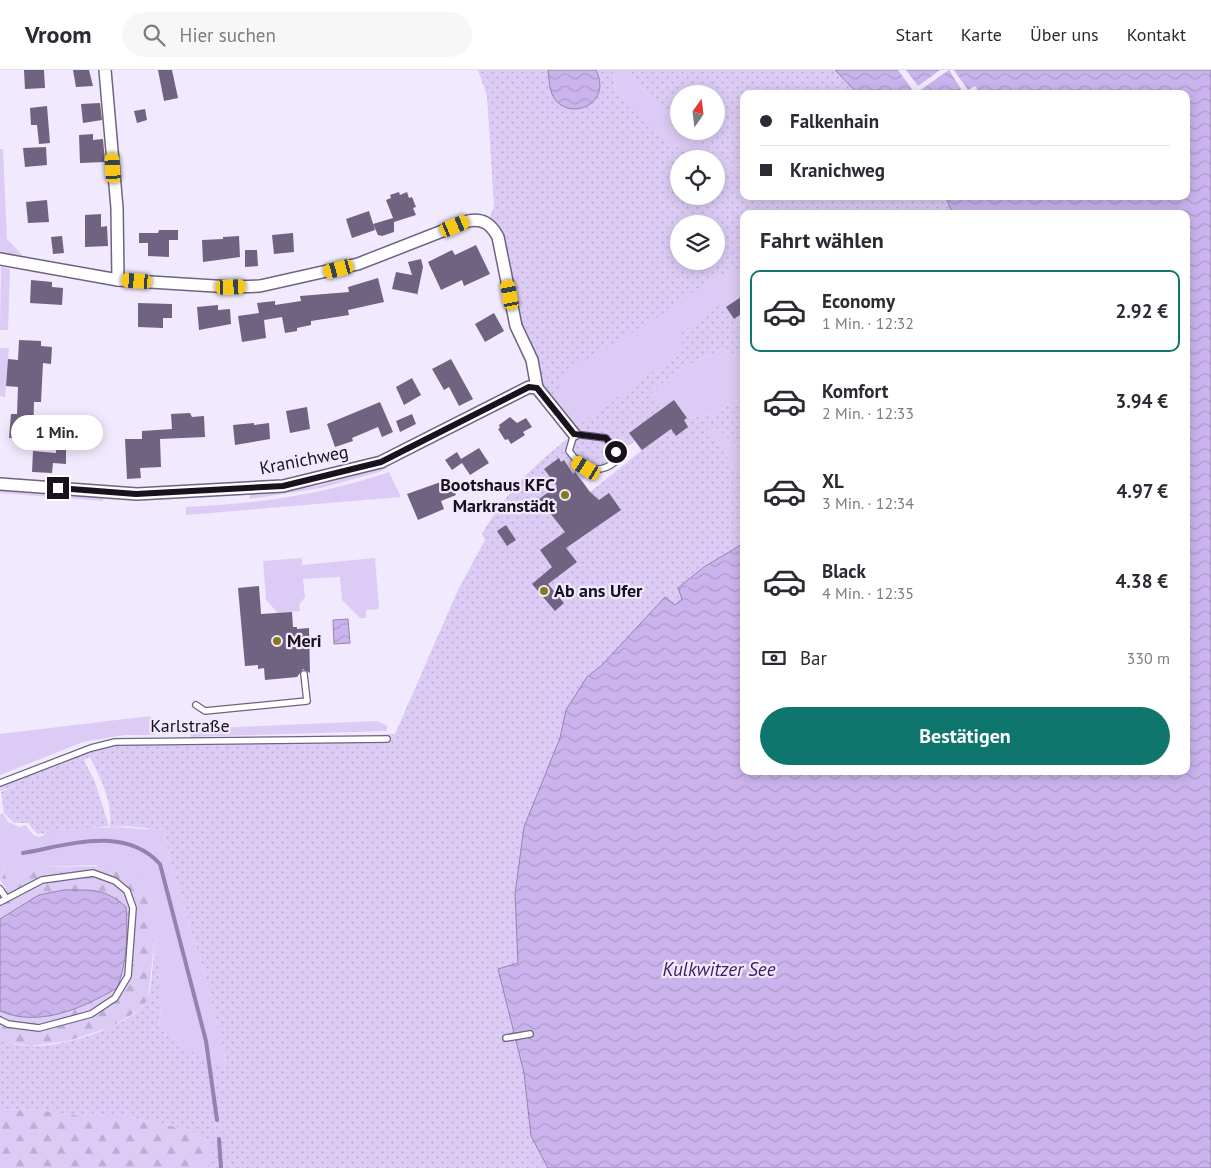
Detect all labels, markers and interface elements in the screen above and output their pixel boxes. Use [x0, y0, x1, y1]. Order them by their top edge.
search box [122, 12, 472, 57]
text: Vroom [25, 19, 92, 50]
icon: search [140, 21, 168, 49]
text: Hier suchen [180, 23, 276, 47]
text: Start [895, 23, 933, 46]
text: Karte [961, 23, 1002, 46]
text: Über uns [1030, 23, 1099, 46]
text: Kontakt [1127, 23, 1186, 46]
north arrow [670, 85, 725, 140]
map controls [670, 85, 725, 270]
text: Falkenhain [790, 109, 879, 133]
button: locate [670, 150, 725, 205]
car [104, 153, 121, 183]
text: Kranichweg [790, 158, 885, 182]
car [438, 213, 471, 239]
button: layers [670, 215, 725, 270]
text: Fahrt wählen [760, 226, 884, 254]
car [322, 258, 355, 280]
car [121, 272, 152, 290]
car [215, 279, 246, 295]
car [499, 279, 520, 311]
icon: car [762, 289, 807, 334]
text: Economy [822, 289, 895, 313]
text: 2.92 € [1115, 299, 1168, 323]
text: 1 Min. · 12:32 [822, 313, 914, 333]
icon: car [762, 379, 807, 424]
text: Komfort [822, 379, 888, 403]
text: 3.94 € [1115, 389, 1168, 413]
text: 2 Min. · 12:33 [822, 403, 914, 423]
callout: 1 Min. [12, 416, 104, 450]
text: 1 Min. [36, 422, 78, 442]
street label: Kranichweg [258, 440, 350, 479]
route start [605, 441, 627, 463]
car [569, 454, 602, 482]
icon: car [762, 469, 807, 514]
text: XL [822, 469, 844, 493]
place label: Bootshaus KFC Markranstädt [440, 473, 556, 517]
route end [47, 477, 69, 499]
text: 4.97 € [1116, 479, 1168, 503]
marker: Bootshaus KFC Markranstädt [559, 489, 571, 501]
text: 3 Min. · 12:34 [822, 493, 914, 513]
icon: car [762, 559, 807, 604]
text: Black [822, 559, 866, 583]
text: 4.38 € [1115, 569, 1168, 593]
place label: Ab ans Ufer [554, 579, 643, 602]
text: 4 Min. · 12:35 [822, 583, 914, 603]
marker: Ab ans Ufer [538, 585, 550, 597]
place label: Meri [287, 629, 322, 652]
marker: Meri [271, 635, 283, 647]
icon: cash [760, 644, 788, 672]
text: Bar [800, 646, 827, 670]
text: 330 m [1127, 648, 1170, 668]
button: Bestätigen [760, 707, 1170, 765]
street label: Karlstraße [150, 714, 230, 737]
water label: Kulkwitzer See [663, 957, 776, 981]

